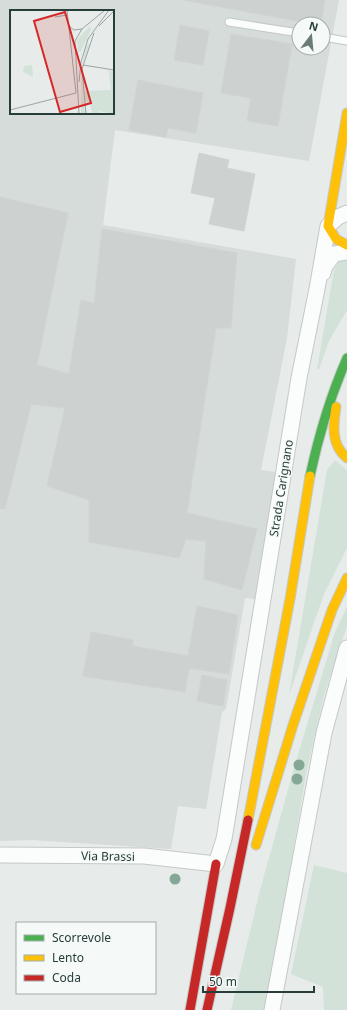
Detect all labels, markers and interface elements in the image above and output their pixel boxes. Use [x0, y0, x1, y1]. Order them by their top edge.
inset map [10, 10, 114, 114]
north arrow [291, 16, 331, 56]
text: N [308, 17, 320, 34]
street label: Strada Carignano [265, 438, 297, 538]
street label: Via Brassi [81, 847, 135, 865]
legend [16, 922, 156, 994]
text: Scorrevole [52, 929, 111, 946]
text: Lento [52, 949, 84, 966]
scale bar [203, 968, 314, 994]
text: Coda [52, 969, 81, 986]
text: 50 m [209, 973, 237, 990]

